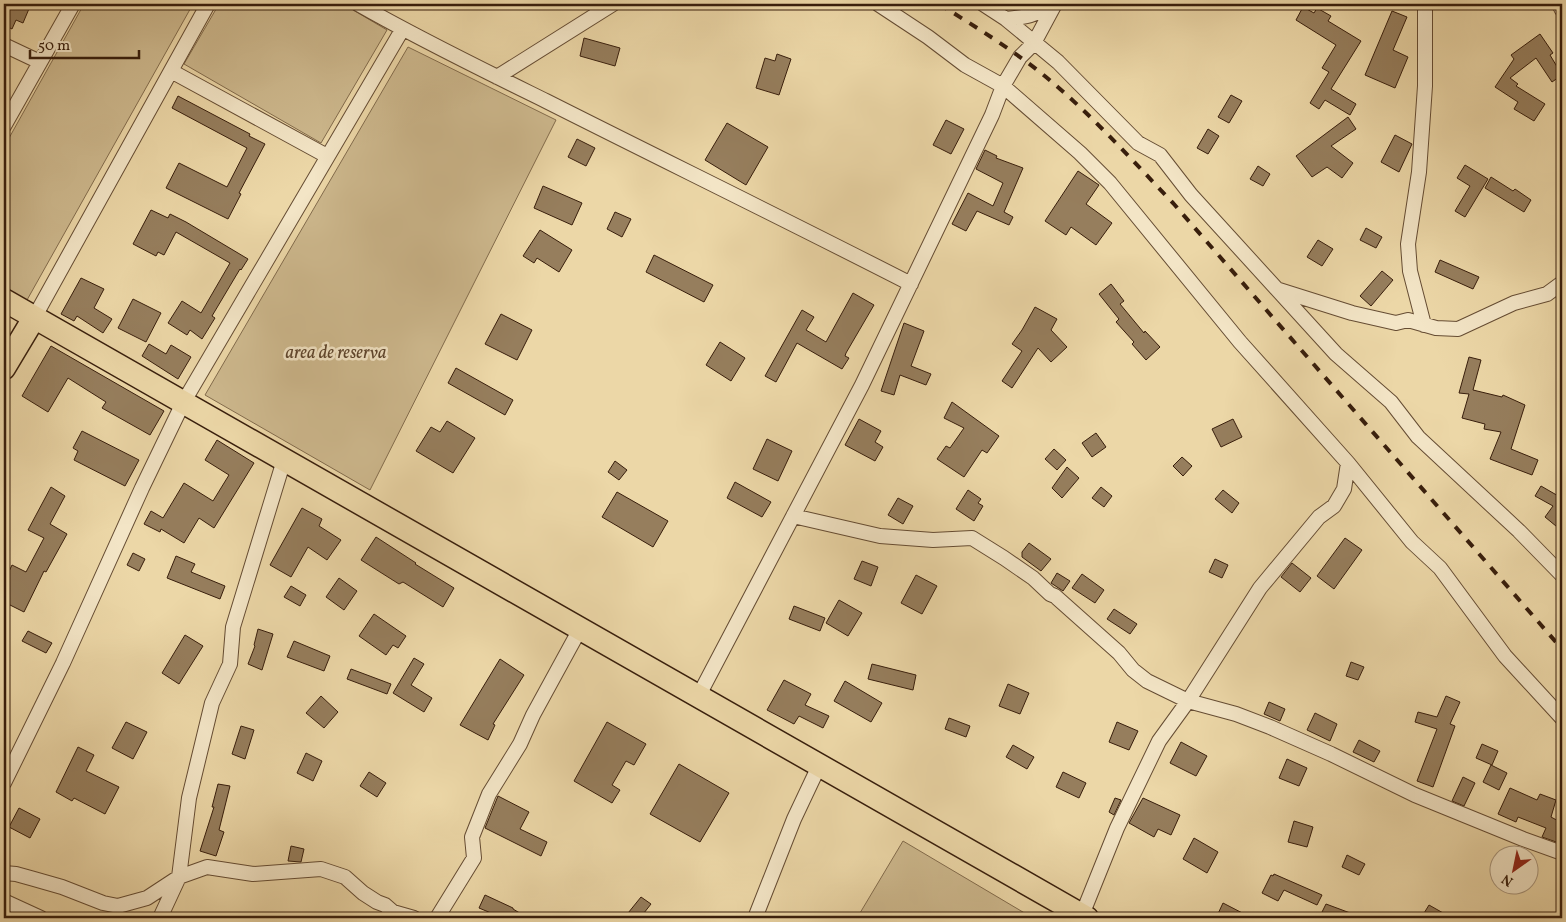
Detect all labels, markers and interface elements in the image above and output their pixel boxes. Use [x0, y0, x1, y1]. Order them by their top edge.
scale bar [30, 28, 139, 60]
text: 50 m [38, 36, 70, 57]
park label: area de reserva [286, 341, 386, 366]
north arrow [1488, 844, 1538, 894]
text: N [1498, 869, 1517, 890]

